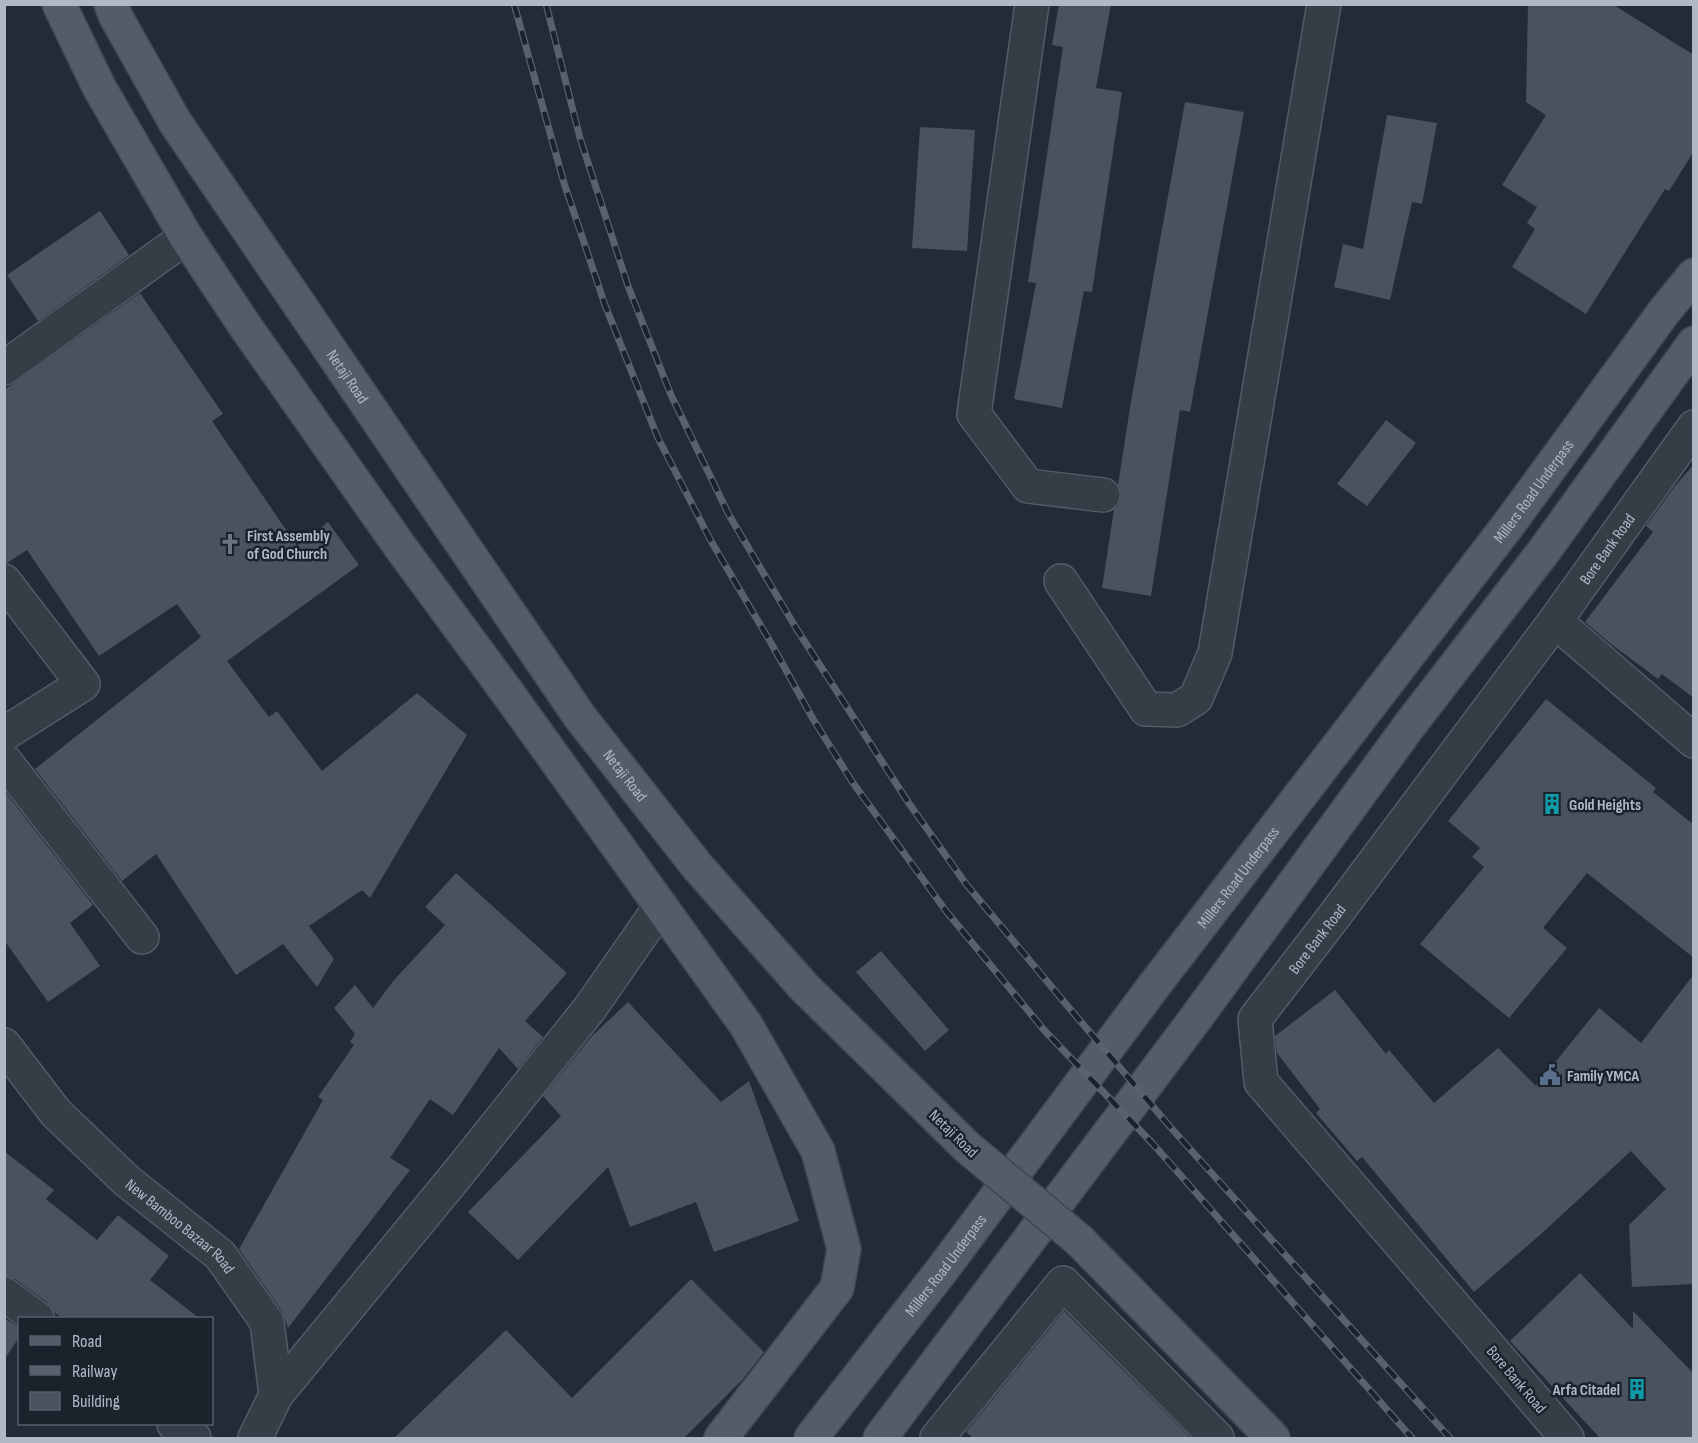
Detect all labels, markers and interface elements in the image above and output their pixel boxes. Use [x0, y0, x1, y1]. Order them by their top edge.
street label: Netaji Road [322, 347, 372, 408]
street label: Millers Road Underpass [1490, 436, 1579, 547]
street label: Bore Bank Road [1576, 511, 1640, 589]
place label: First Assembly of God Church [247, 527, 330, 564]
church icon: First Assembly of God Church [218, 532, 242, 556]
street label: Netaji Road [598, 746, 651, 806]
building icon: Gold Heights [1540, 792, 1564, 816]
place label: Gold Heights [1569, 796, 1641, 815]
street label: Millers Road Underpass [1194, 823, 1284, 932]
street label: Bore Bank Road [1285, 901, 1351, 978]
public building icon: Family YMCA [1538, 1063, 1562, 1087]
place label: Family YMCA [1567, 1067, 1640, 1086]
street label: Netaji Road [925, 1106, 981, 1162]
street label: New Bamboo Bazaar Road [121, 1176, 238, 1278]
street label: Millers Road Underpass [901, 1211, 991, 1321]
legend [18, 1317, 213, 1425]
text: Road [72, 1331, 102, 1352]
street label: Bore Bank Road [1482, 1342, 1550, 1418]
text: Railway [72, 1361, 117, 1382]
building icon: Arfa Citadel [1625, 1377, 1649, 1401]
place label: Arfa Citadel [1552, 1381, 1620, 1400]
text: Building [72, 1391, 120, 1412]

